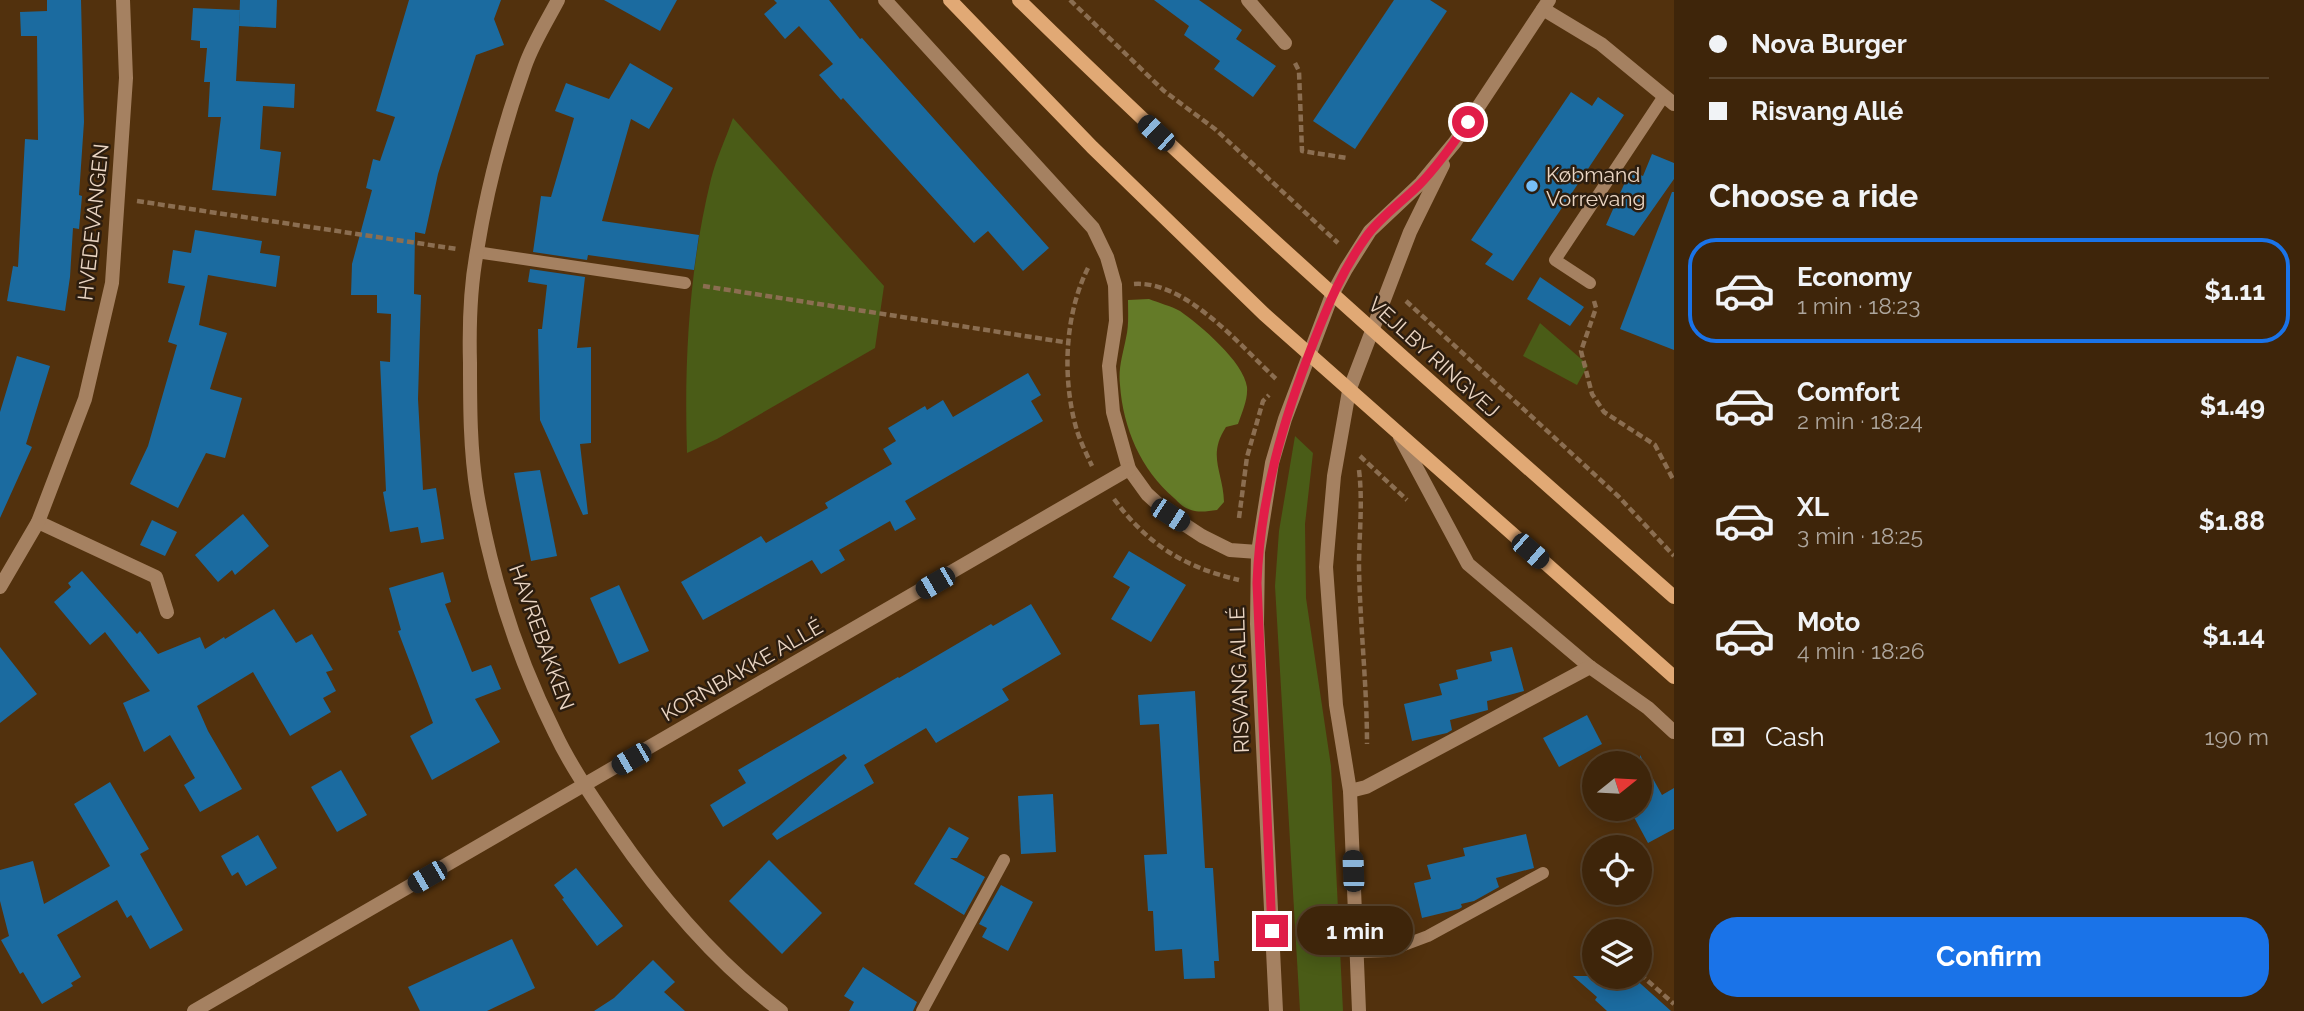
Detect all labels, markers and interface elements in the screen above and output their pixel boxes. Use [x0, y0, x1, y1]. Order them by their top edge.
text: Nova Burger [1751, 29, 1907, 59]
text: Risvang Allé [1751, 96, 1903, 126]
route start [1452, 106, 1484, 138]
car [1134, 111, 1179, 155]
street label: HVEDEVANGEN [72, 142, 114, 302]
place label: Købmand Vorrevang [1546, 162, 1645, 211]
text: Choose a ride [1709, 177, 1918, 214]
marker: Købmand Vorrevang [1524, 178, 1540, 194]
icon: car [1713, 259, 1776, 322]
text: Economy [1797, 262, 1912, 292]
text: $1.11 [2204, 276, 2265, 306]
street label: VEJLBY RINGVEJ [1363, 292, 1505, 422]
text: 1 min · 18:23 [1797, 292, 1920, 319]
icon: car [1713, 374, 1776, 437]
text: Comfort [1797, 377, 1900, 407]
text: $1.49 [2200, 391, 2265, 421]
text: 2 min · 18:24 [1797, 407, 1923, 434]
icon: car [1713, 489, 1776, 552]
text: XL [1797, 492, 1829, 522]
car [1147, 495, 1194, 535]
text: $1.88 [2198, 506, 2265, 536]
text: 3 min · 18:25 [1797, 522, 1923, 549]
car [1508, 529, 1553, 573]
street label: HAVREBAKKEN [504, 561, 580, 713]
car [912, 563, 959, 603]
icon: car [1713, 604, 1776, 667]
street label: RISVANG ALLÉ [1224, 607, 1254, 753]
text: Moto [1797, 607, 1860, 637]
street label: KORNBAKKE ALLÉ [657, 614, 827, 726]
text: $1.14 [2202, 621, 2265, 651]
text: 4 min · 18:26 [1797, 637, 1925, 664]
icon: cash [1709, 718, 1747, 756]
text: Cash [1765, 722, 1825, 752]
text: 190 m [2205, 723, 2269, 750]
car [608, 739, 655, 779]
north arrow [1582, 751, 1652, 821]
map controls [1582, 751, 1652, 989]
button: locate [1582, 835, 1652, 905]
car [1342, 850, 1365, 892]
car [404, 857, 451, 897]
callout: 1 min [1296, 906, 1412, 956]
route end [1256, 915, 1288, 947]
text: 1 min [1326, 917, 1384, 944]
button: Confirm [1709, 917, 2269, 997]
button: layers [1582, 919, 1652, 989]

